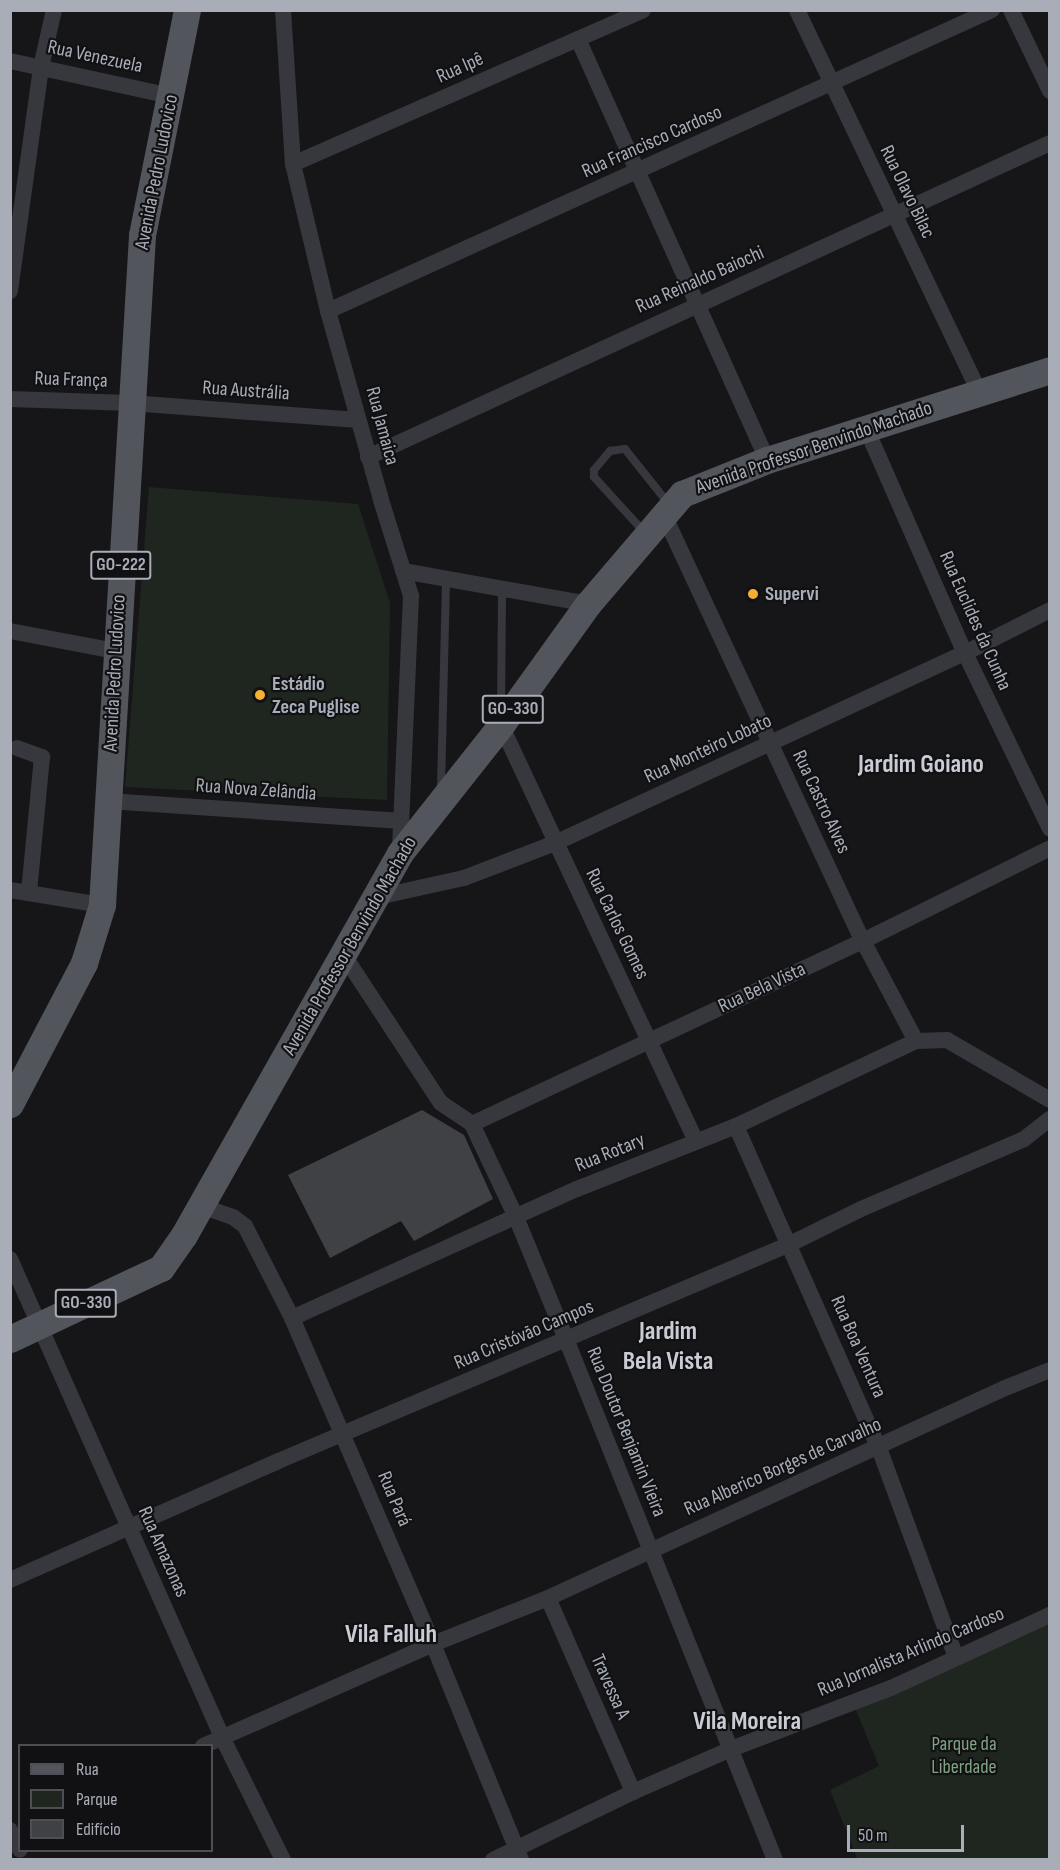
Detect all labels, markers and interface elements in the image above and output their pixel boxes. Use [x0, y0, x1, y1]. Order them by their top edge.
street label: Rua Venezuela [45, 35, 145, 79]
street label: Rua Ipê [433, 47, 487, 89]
street label: Avenida Pedro Ludovico [130, 93, 184, 251]
street label: Rua Francisco Cardoso [578, 100, 726, 184]
street label: Rua Olavo Bilac [874, 141, 940, 243]
street label: Rua Reinaldo Baiochi [632, 241, 768, 319]
street label: Rua França [34, 367, 108, 393]
street label: Rua Austrália [202, 376, 290, 406]
street label: Rua Jamaica [360, 384, 404, 468]
street label: Avenida Professor Benvindo Machado [693, 396, 935, 500]
street label: Rua Euclides da Cunha [934, 548, 1016, 694]
road number: GO-222 [90, 550, 152, 580]
place label: Supervi [765, 582, 819, 606]
marker: Supervi [746, 587, 760, 601]
street label: Avenida Pedro Ludovico [99, 594, 131, 752]
place label: Estádio Zeca Puglise [272, 672, 359, 719]
marker: Estádio Zeca Puglise [253, 688, 267, 702]
road number: GO-330 [482, 694, 544, 724]
street label: Rua Monteiro Lobato [641, 709, 775, 789]
street label: Rua Castro Alves [787, 747, 855, 857]
district label: Jardim Goiano [858, 749, 984, 781]
street label: Rua Nova Zelândia [195, 774, 317, 806]
street label: Avenida Professor Benvindo Machado [278, 833, 422, 1059]
street label: Rua Carlos Gomes [580, 865, 654, 983]
street label: Rua Bela Vista [715, 957, 809, 1019]
street label: Rua Rotary [572, 1128, 648, 1178]
road number: GO-330 [54, 1288, 118, 1318]
street label: Rua Boa Ventura [825, 1292, 891, 1402]
street label: Rua Cristóvão Campos [451, 1295, 597, 1375]
district label: Jardim Bela Vista [623, 1316, 713, 1378]
street label: Rua Doutor Benjamin Vieira [581, 1344, 671, 1520]
street label: Rua Alberico Borges de Carvalho [681, 1413, 885, 1521]
street label: Rua Pará [372, 1468, 416, 1530]
street label: Rua Amazonas [132, 1503, 194, 1601]
street label: Rua Jornalista Arlindo Cardoso [814, 1602, 1008, 1702]
district label: Vila Falluh [345, 1619, 437, 1651]
street label: Travessa A [585, 1651, 635, 1723]
district label: Vila Moreira [693, 1706, 801, 1738]
park label: Parque da Liberdade [931, 1732, 997, 1779]
legend [18, 1744, 213, 1852]
text: Rua [76, 1759, 99, 1780]
text: Parque [76, 1789, 117, 1810]
scale bar [850, 1813, 967, 1851]
text: Edifício [76, 1819, 121, 1840]
text: 50 m [858, 1825, 888, 1846]

